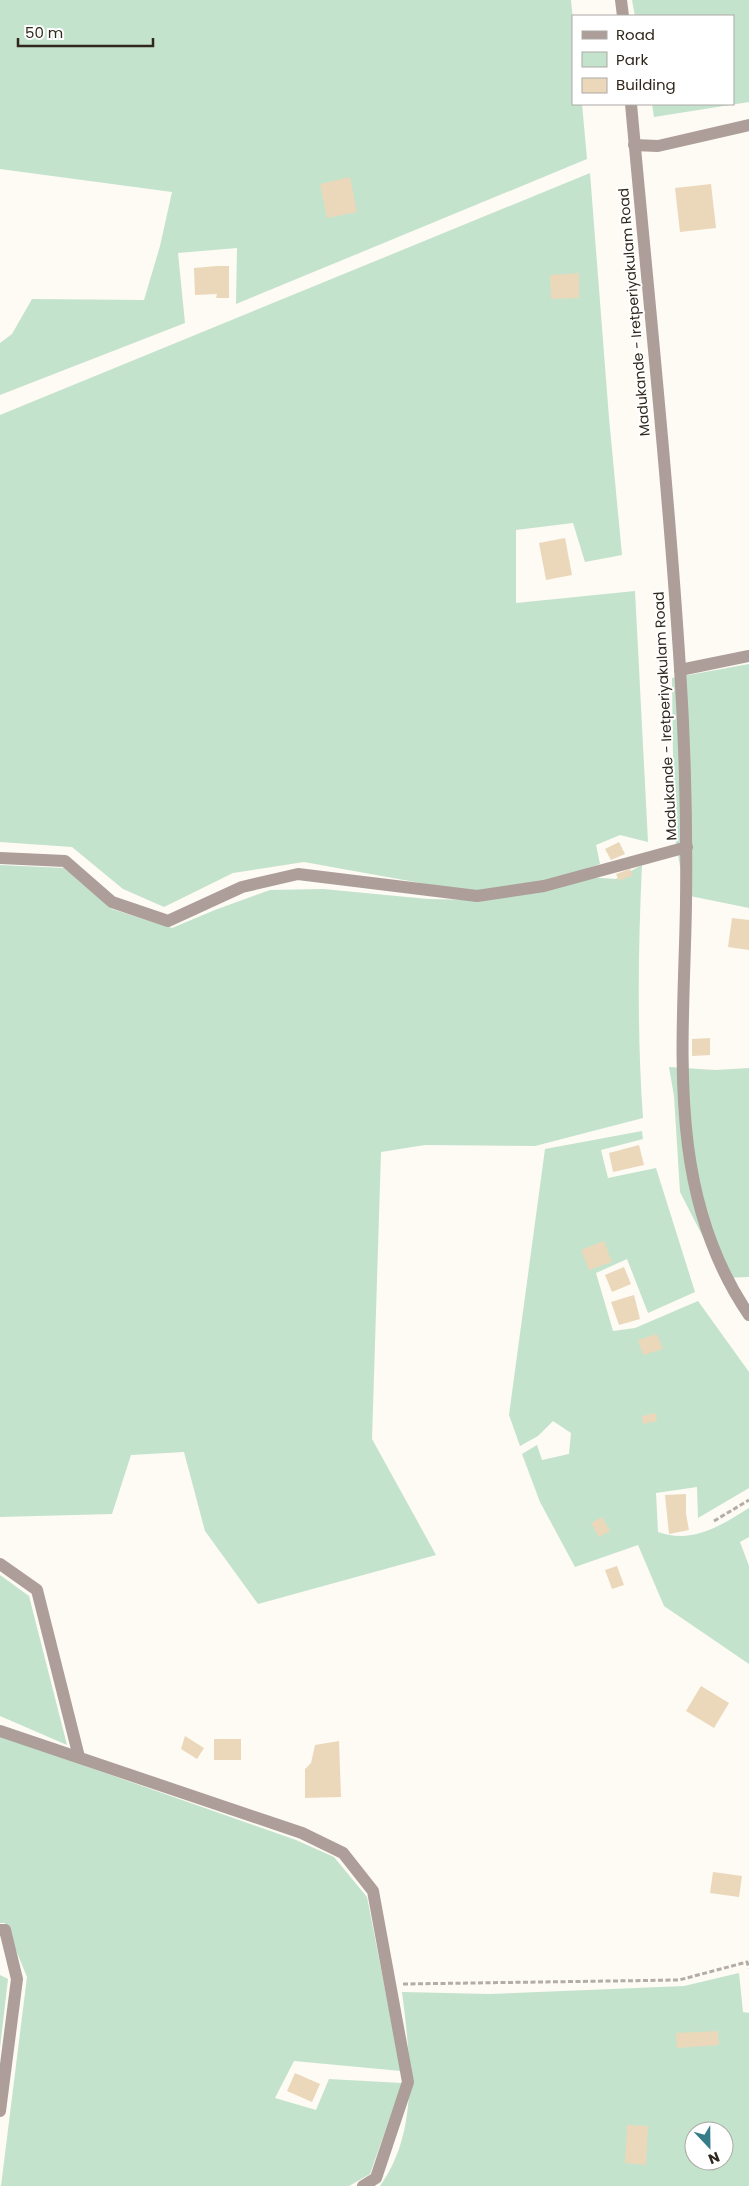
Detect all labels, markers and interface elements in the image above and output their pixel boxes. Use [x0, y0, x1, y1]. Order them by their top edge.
scale bar [18, 15, 152, 47]
legend [572, 15, 734, 105]
text: 50 m [25, 22, 63, 43]
text: Road [616, 24, 655, 45]
text: Park [616, 49, 648, 70]
text: Building [616, 74, 676, 95]
street label: Madukande - Iretperiyakulam Road [613, 187, 655, 437]
street label: Madukande - Iretperiyakulam Road [648, 591, 682, 841]
north arrow [684, 2121, 734, 2171]
text: N [705, 2147, 722, 2169]

